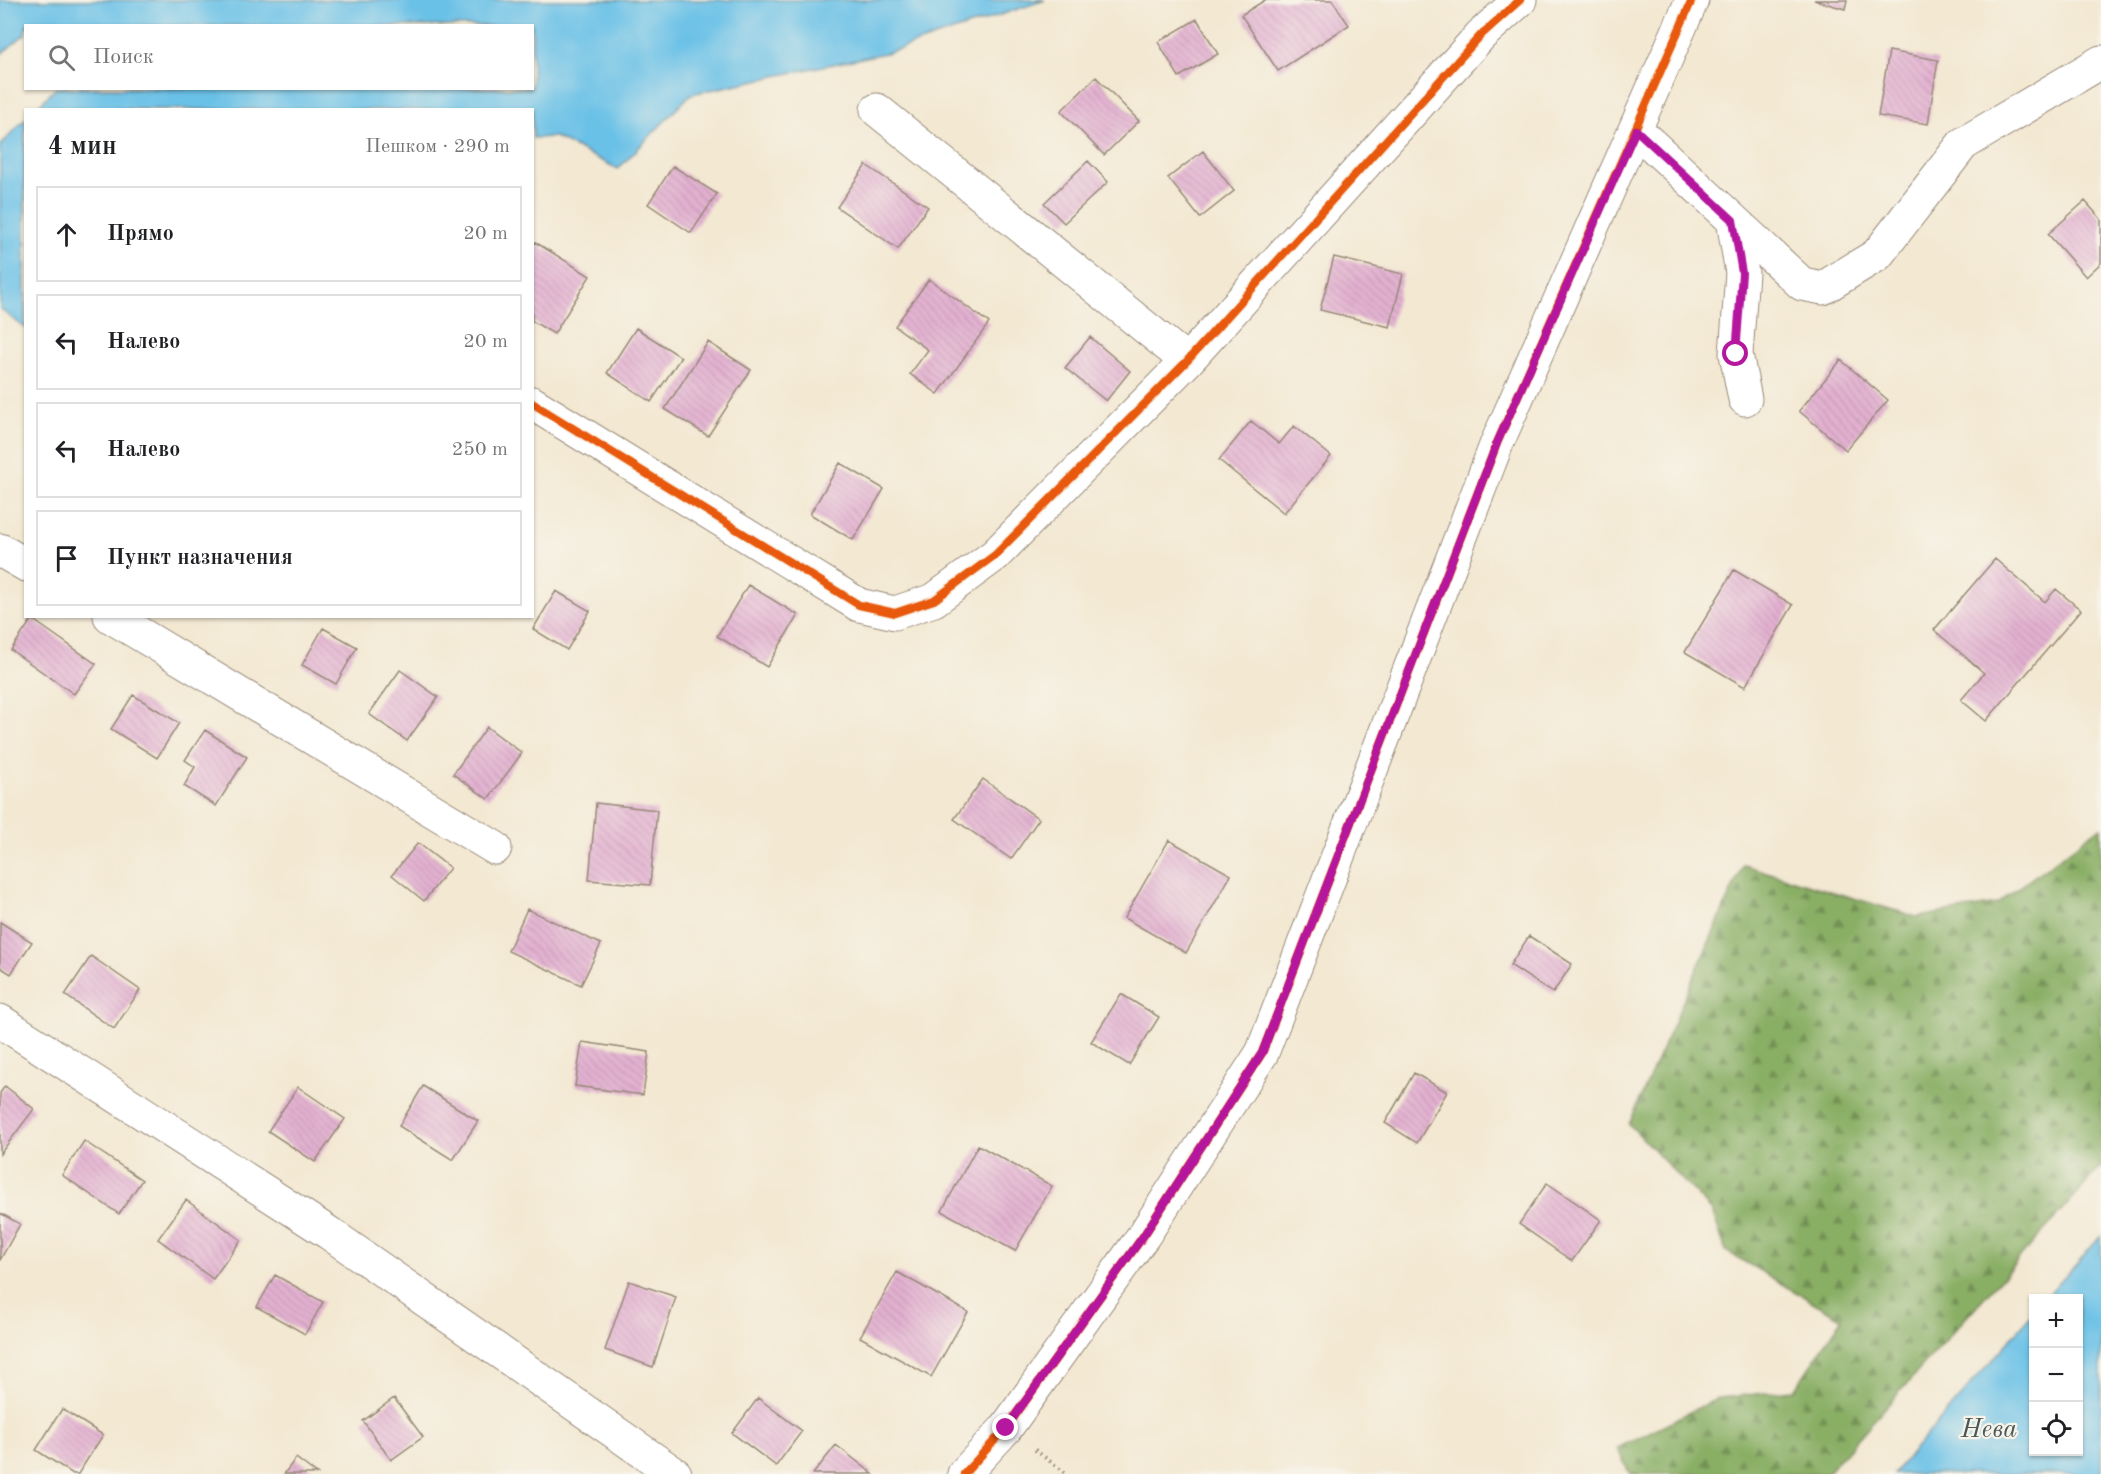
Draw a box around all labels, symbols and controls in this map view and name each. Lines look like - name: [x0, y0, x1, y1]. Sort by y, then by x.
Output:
- search box: [24, 24, 534, 90]
- icon: search: [45, 41, 78, 74]
- text: Поиск: [93, 46, 154, 68]
- text: 4 мин: [48, 134, 117, 160]
- text: Пешком · 290 m: [365, 137, 510, 157]
- icon: ahead: [50, 218, 83, 251]
- text: Прямо: [107, 223, 174, 245]
- text: 20 m: [463, 224, 508, 244]
- icon: left: [50, 326, 83, 359]
- text: Налево: [107, 331, 180, 353]
- text: 20 m: [463, 332, 508, 352]
- route start: [1722, 340, 1748, 366]
- icon: left: [50, 434, 83, 467]
- text: Налево: [107, 439, 180, 461]
- text: 250 m: [452, 440, 508, 460]
- icon: arrive: [50, 542, 83, 575]
- text: Пункт назначения: [107, 547, 293, 569]
- map controls: [2029, 1294, 2083, 1456]
- button: +: [2029, 1294, 2083, 1348]
- button: −: [2029, 1348, 2083, 1402]
- button: locate: [2029, 1402, 2083, 1456]
- route end: [992, 1414, 1018, 1440]
- water label: Нева: [1960, 1417, 2017, 1443]

